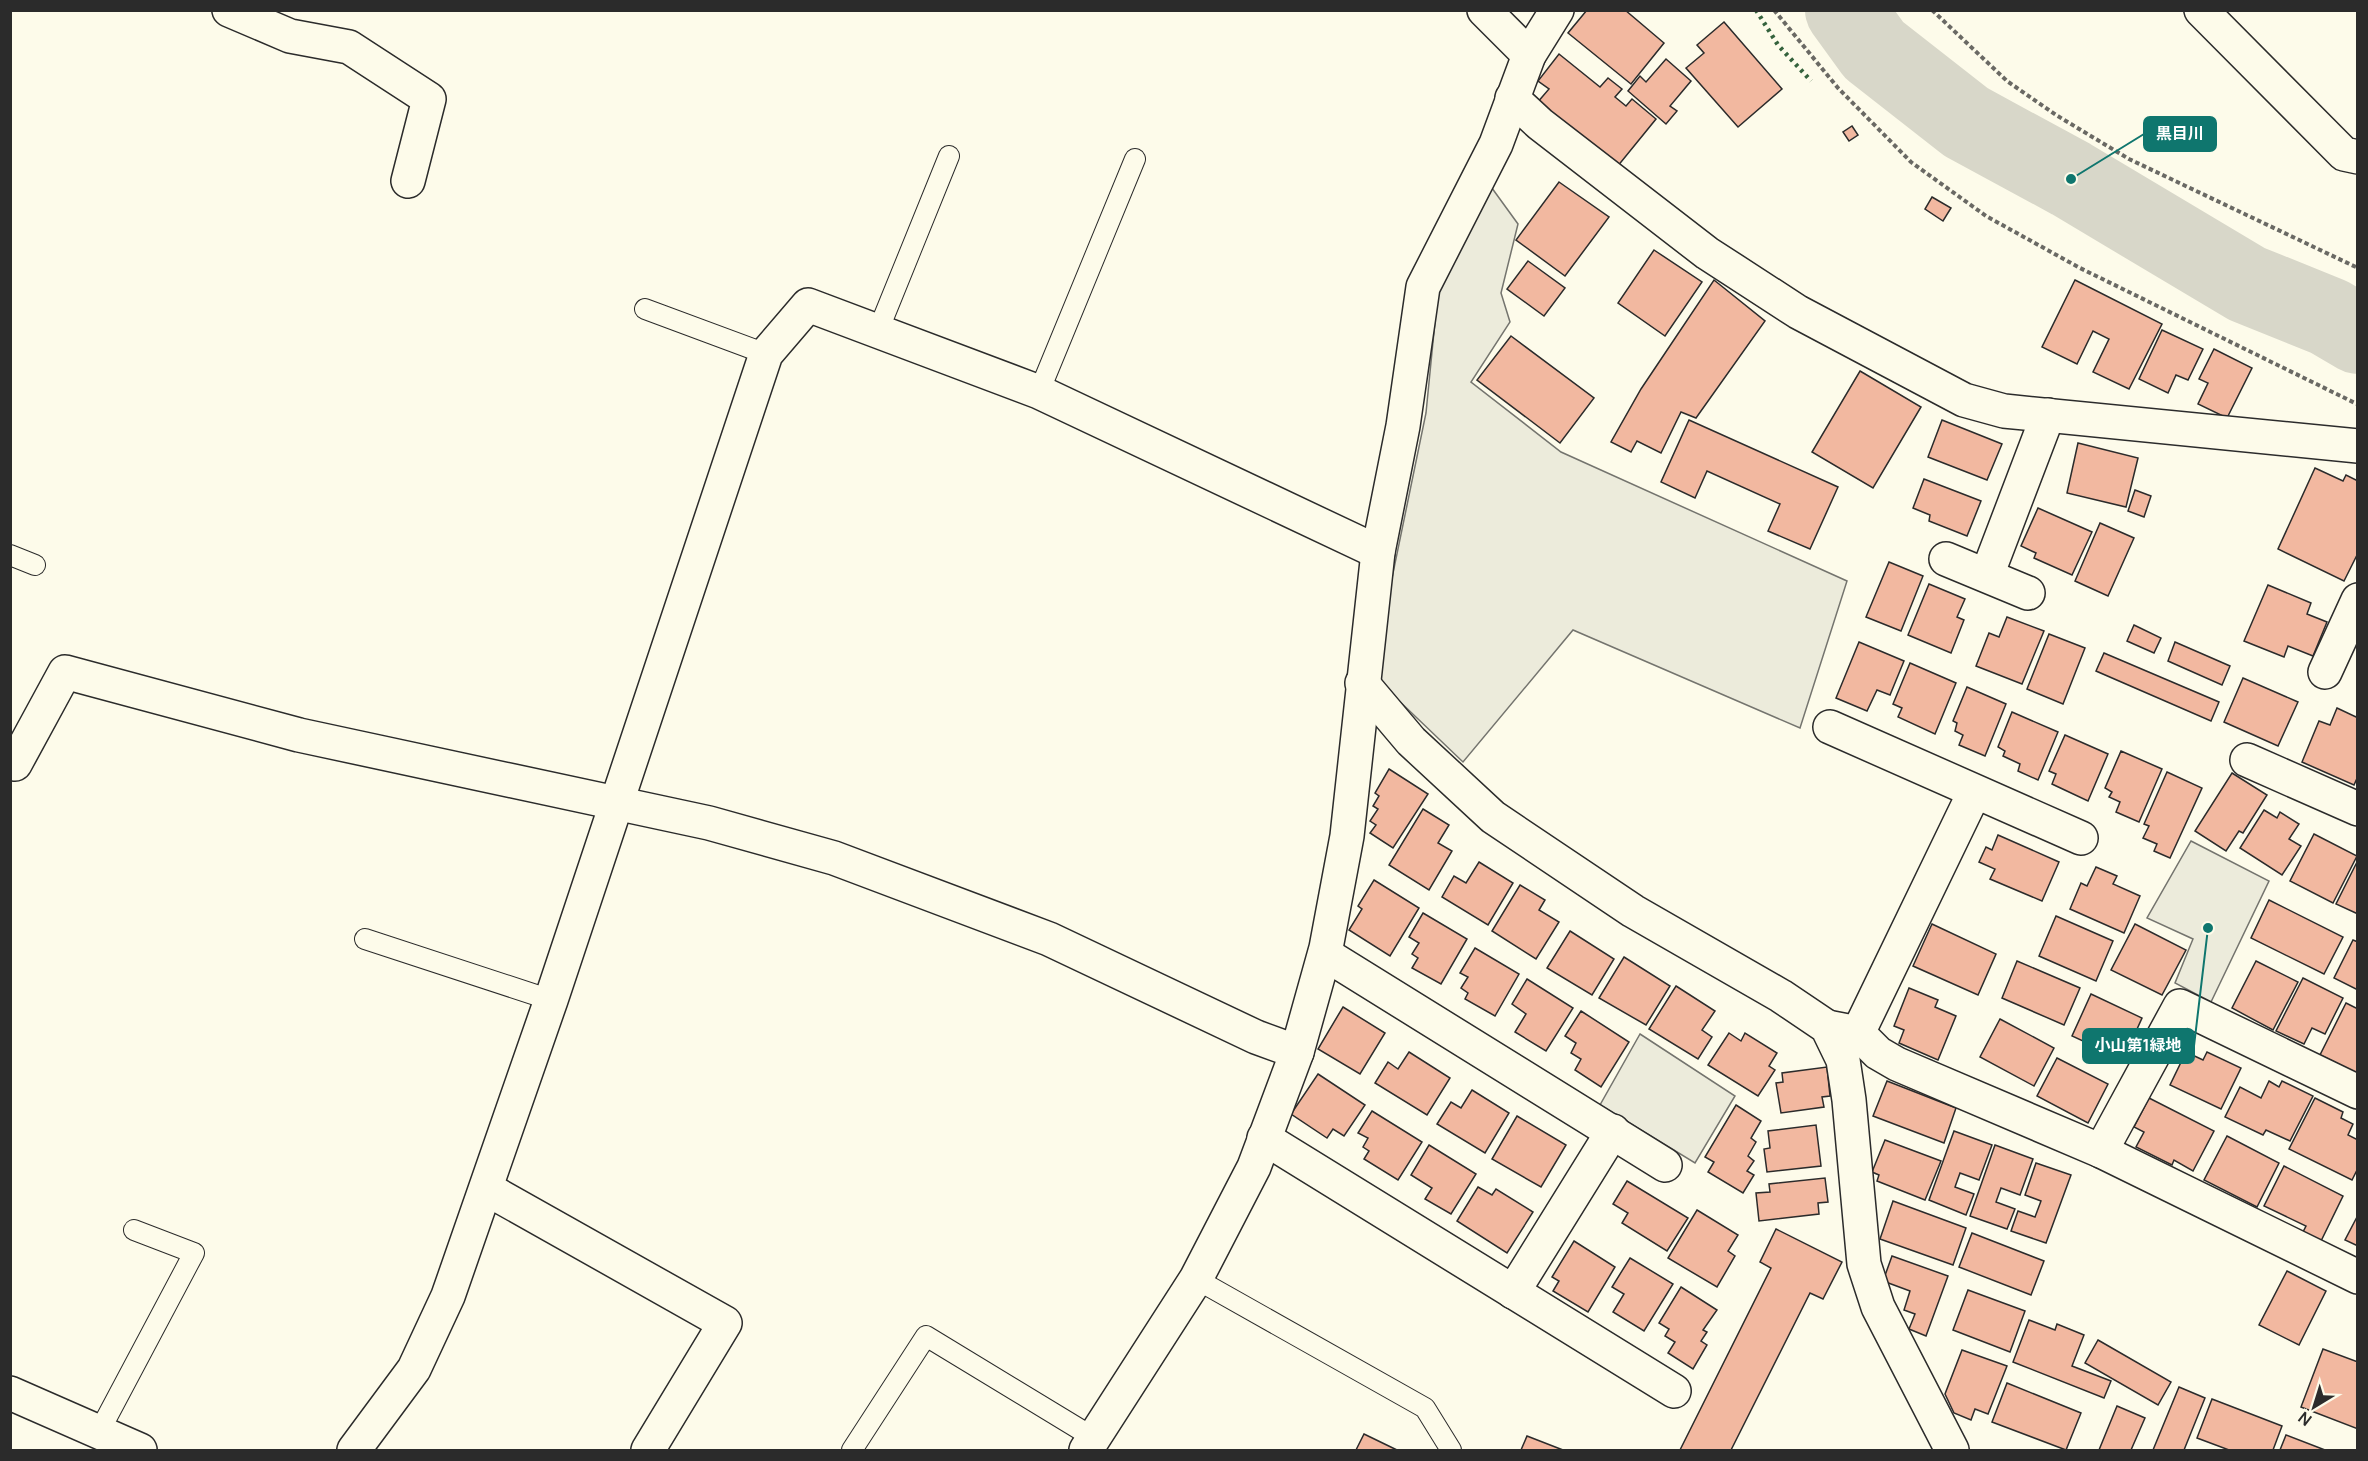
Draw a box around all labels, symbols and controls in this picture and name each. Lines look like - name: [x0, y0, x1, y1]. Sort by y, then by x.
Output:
- callout: 黒目川: [2144, 117, 2216, 151]
- text: 黒目川: [2156, 122, 2204, 144]
- callout: 小山第1緑地: [2083, 1029, 2194, 1063]
- text: 小山第1緑地: [2094, 1034, 2182, 1056]
- north arrow: [2284, 1377, 2344, 1437]
- text: N: [2293, 1407, 2316, 1431]

